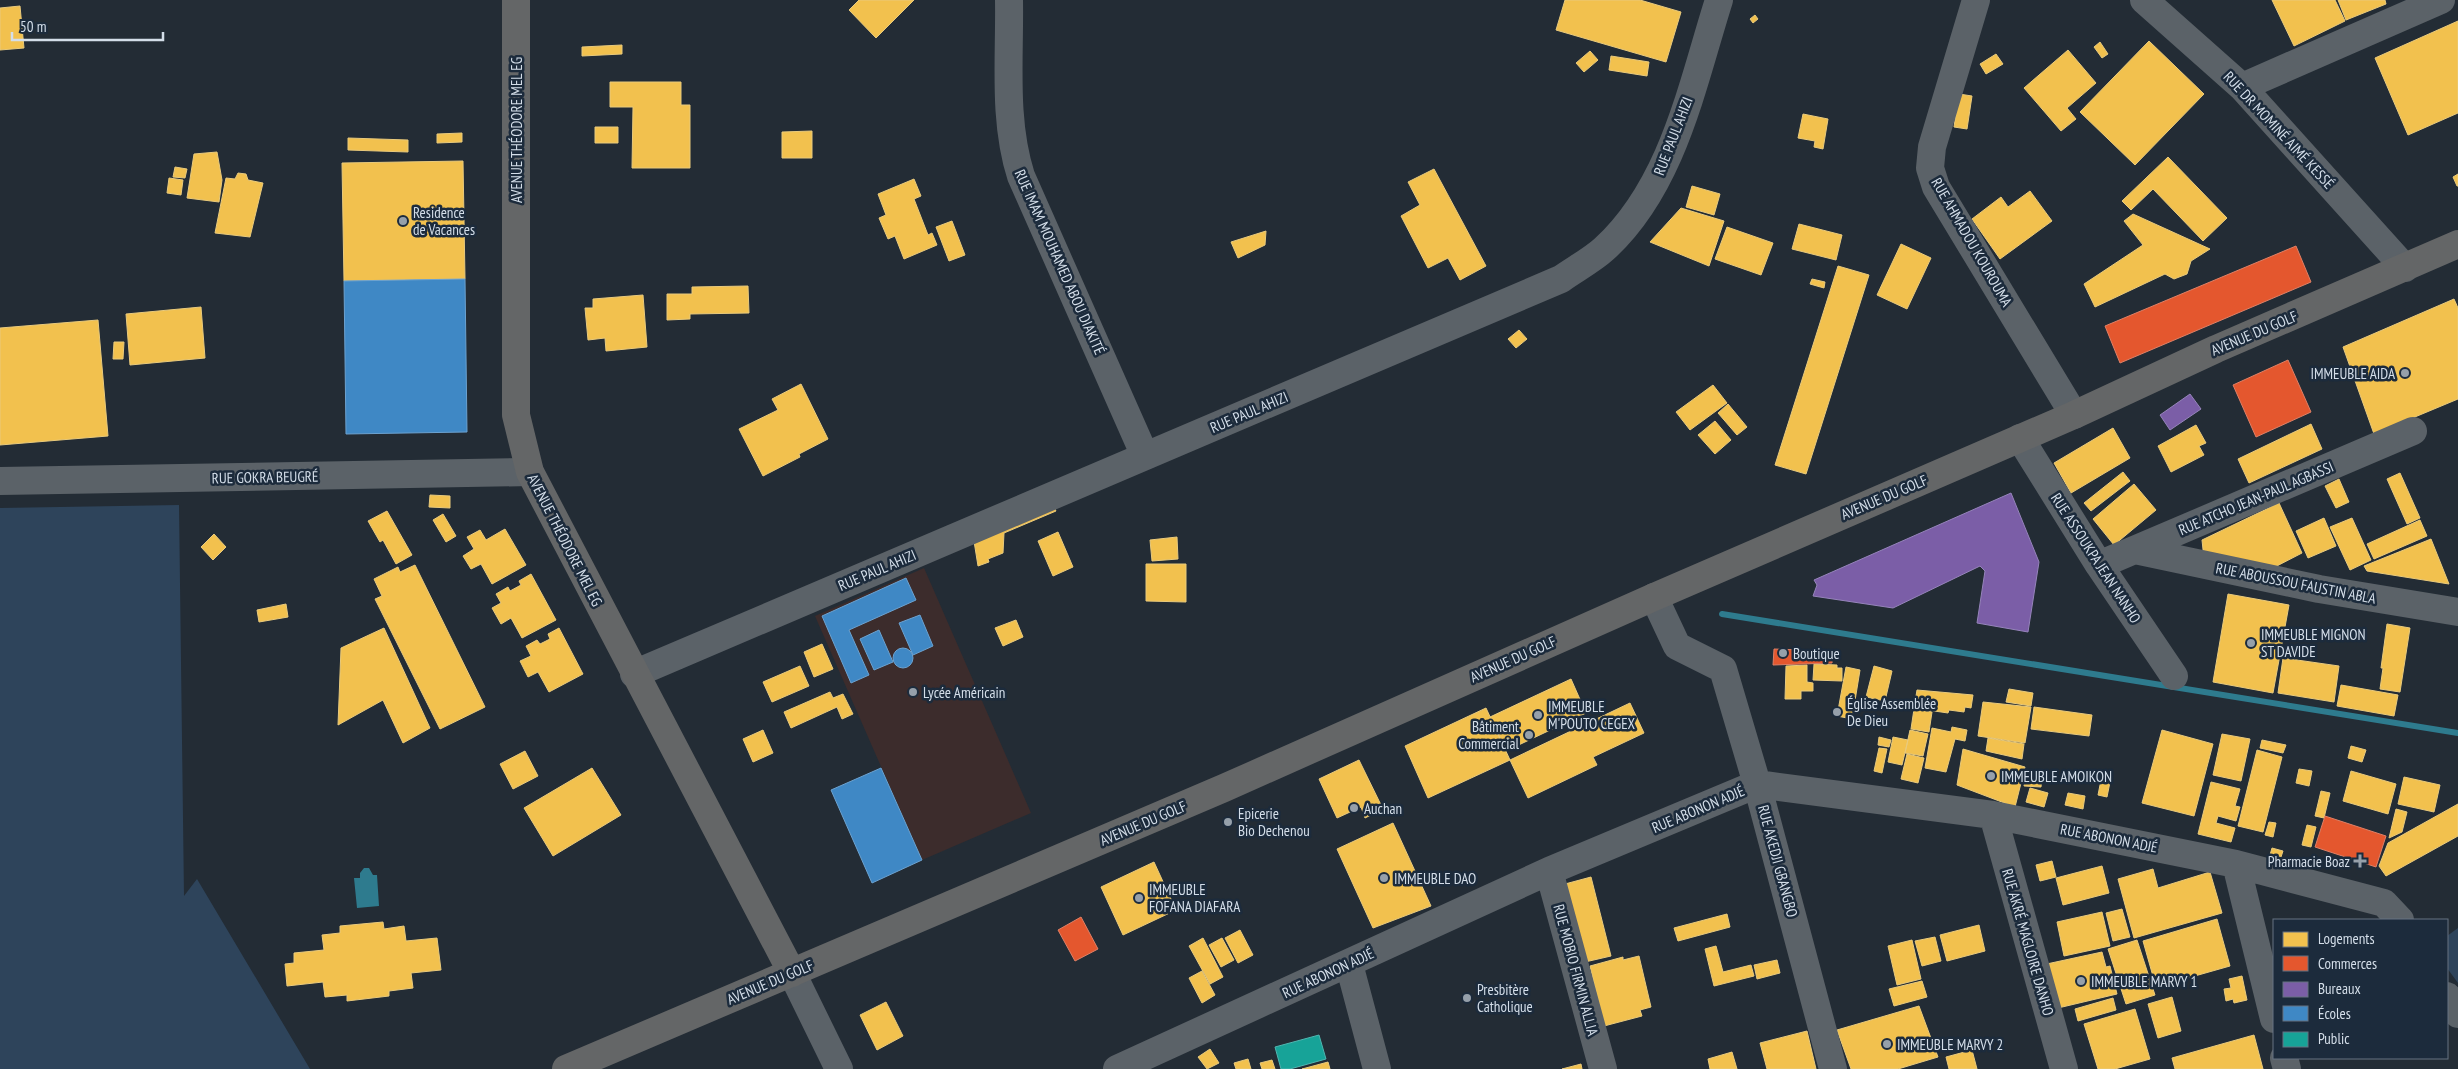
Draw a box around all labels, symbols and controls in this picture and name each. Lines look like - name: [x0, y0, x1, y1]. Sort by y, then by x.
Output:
- scale bar: [12, 10, 164, 42]
- text: 50 m: [20, 17, 46, 36]
- street label: AVENUE THÉODORE MEL EG: [507, 57, 526, 203]
- street label: RUE DR MOMINÉ AIMÉ KESSÉ: [2220, 67, 2338, 193]
- street label: RUE PAUL AHIZI: [1649, 94, 1697, 178]
- street label: RUE IMAM MOUHAMED ABOU DIAKITÉ: [1010, 166, 1110, 358]
- street label: RUE AHMADOU KOUROUMA: [1927, 174, 2017, 311]
- place label: Residence de Vacances: [413, 203, 475, 239]
- marker: Residence de Vacances: [397, 215, 409, 227]
- street label: AVENUE DU GOLF: [2208, 306, 2300, 360]
- place label: IMMEUBLE AIDA: [2310, 364, 2396, 383]
- marker: IMMEUBLE AIDA: [2399, 367, 2411, 379]
- street label: RUE PAUL AHIZI: [1207, 387, 1291, 437]
- street label: RUE ATCHO JEAN-PAUL AGBASSI: [2176, 457, 2336, 539]
- street label: RUE GOKRA BEUGRÉ: [212, 467, 318, 487]
- street label: AVENUE DU GOLF: [1838, 470, 1930, 524]
- street label: AVENUE THÉODORE MEL EG: [523, 471, 607, 609]
- street label: RUE ASSOUKPA JEAN NANHO: [2047, 489, 2145, 627]
- street label: RUE PAUL AHIZI: [835, 545, 919, 595]
- street label: RUE ABOUSSOU FAUSTIN ABLA: [2214, 558, 2379, 608]
- place label: IMMEUBLE MIGNON ST DAVIDE: [2261, 625, 2366, 661]
- street label: AVENUE DU GOLF: [1467, 632, 1559, 686]
- marker: IMMEUBLE MIGNON ST DAVIDE: [2245, 637, 2257, 649]
- place label: Boutique: [1793, 644, 1840, 663]
- marker: Boutique: [1777, 647, 1789, 659]
- place label: Lycée Américain: [923, 683, 1005, 702]
- marker: Lycée Américain: [907, 686, 919, 698]
- place label: Église Assemblée De Dieu: [1847, 694, 1936, 730]
- place label: IMMEUBLE M'POUTO CEGEX: [1548, 697, 1636, 733]
- marker: Église Assemblée De Dieu: [1831, 706, 1843, 718]
- marker: IMMEUBLE M'POUTO CEGEX: [1532, 709, 1544, 721]
- place label: Bâtiment Commercial: [1458, 717, 1520, 753]
- marker: Bâtiment Commercial: [1523, 729, 1535, 741]
- place label: IMMEUBLE AMOIKON: [2001, 767, 2112, 786]
- marker: IMMEUBLE AMOIKON: [1985, 770, 1997, 782]
- street label: RUE ABONON ADJÉ: [1649, 781, 1747, 837]
- street label: AVENUE DU GOLF: [1097, 796, 1189, 850]
- place label: Auchan: [1364, 799, 1402, 818]
- marker: Auchan: [1348, 802, 1360, 814]
- street label: RUE AKEDJI GBANGBO: [1754, 803, 1802, 919]
- place label: Epicerie Bio Dechenou: [1238, 804, 1310, 840]
- marker: Epicerie Bio Dechenou: [1222, 816, 1234, 828]
- street label: RUE ABONON ADJÉ: [2059, 819, 2159, 857]
- place label: Pharmacie Boaz: [2268, 852, 2350, 871]
- marker: Pharmacie Boaz: [2354, 855, 2366, 867]
- street label: RUE AKRÉ MAGLOIRE DANHO: [1998, 866, 2058, 1018]
- place label: IMMEUBLE DAO: [1394, 869, 1476, 888]
- marker: IMMEUBLE DAO: [1378, 872, 1390, 884]
- place label: IMMEUBLE FOFANA DIAFARA: [1149, 880, 1241, 916]
- marker: IMMEUBLE FOFANA DIAFARA: [1133, 892, 1145, 904]
- street label: RUE MOBIO FIRMIN ALLIA: [1549, 902, 1603, 1039]
- legend: [2273, 919, 2448, 1059]
- text: Logements: [2318, 929, 2374, 948]
- street label: RUE ABONON ADJÉ: [1279, 944, 1377, 1002]
- text: Commerces: [2318, 954, 2377, 973]
- street label: AVENUE DU GOLF: [724, 955, 816, 1009]
- place label: IMMEUBLE MARVY 1: [2091, 972, 2197, 991]
- marker: IMMEUBLE MARVY 1: [2075, 975, 2087, 987]
- text: Bureaux: [2318, 979, 2361, 998]
- place label: Presbitère Catholique: [1477, 980, 1533, 1016]
- marker: Presbitère Catholique: [1461, 992, 1473, 1004]
- text: Écoles: [2318, 1004, 2351, 1023]
- text: Public: [2318, 1029, 2350, 1048]
- place label: IMMEUBLE MARVY 2: [1897, 1035, 2003, 1054]
- marker: IMMEUBLE MARVY 2: [1881, 1038, 1893, 1050]

